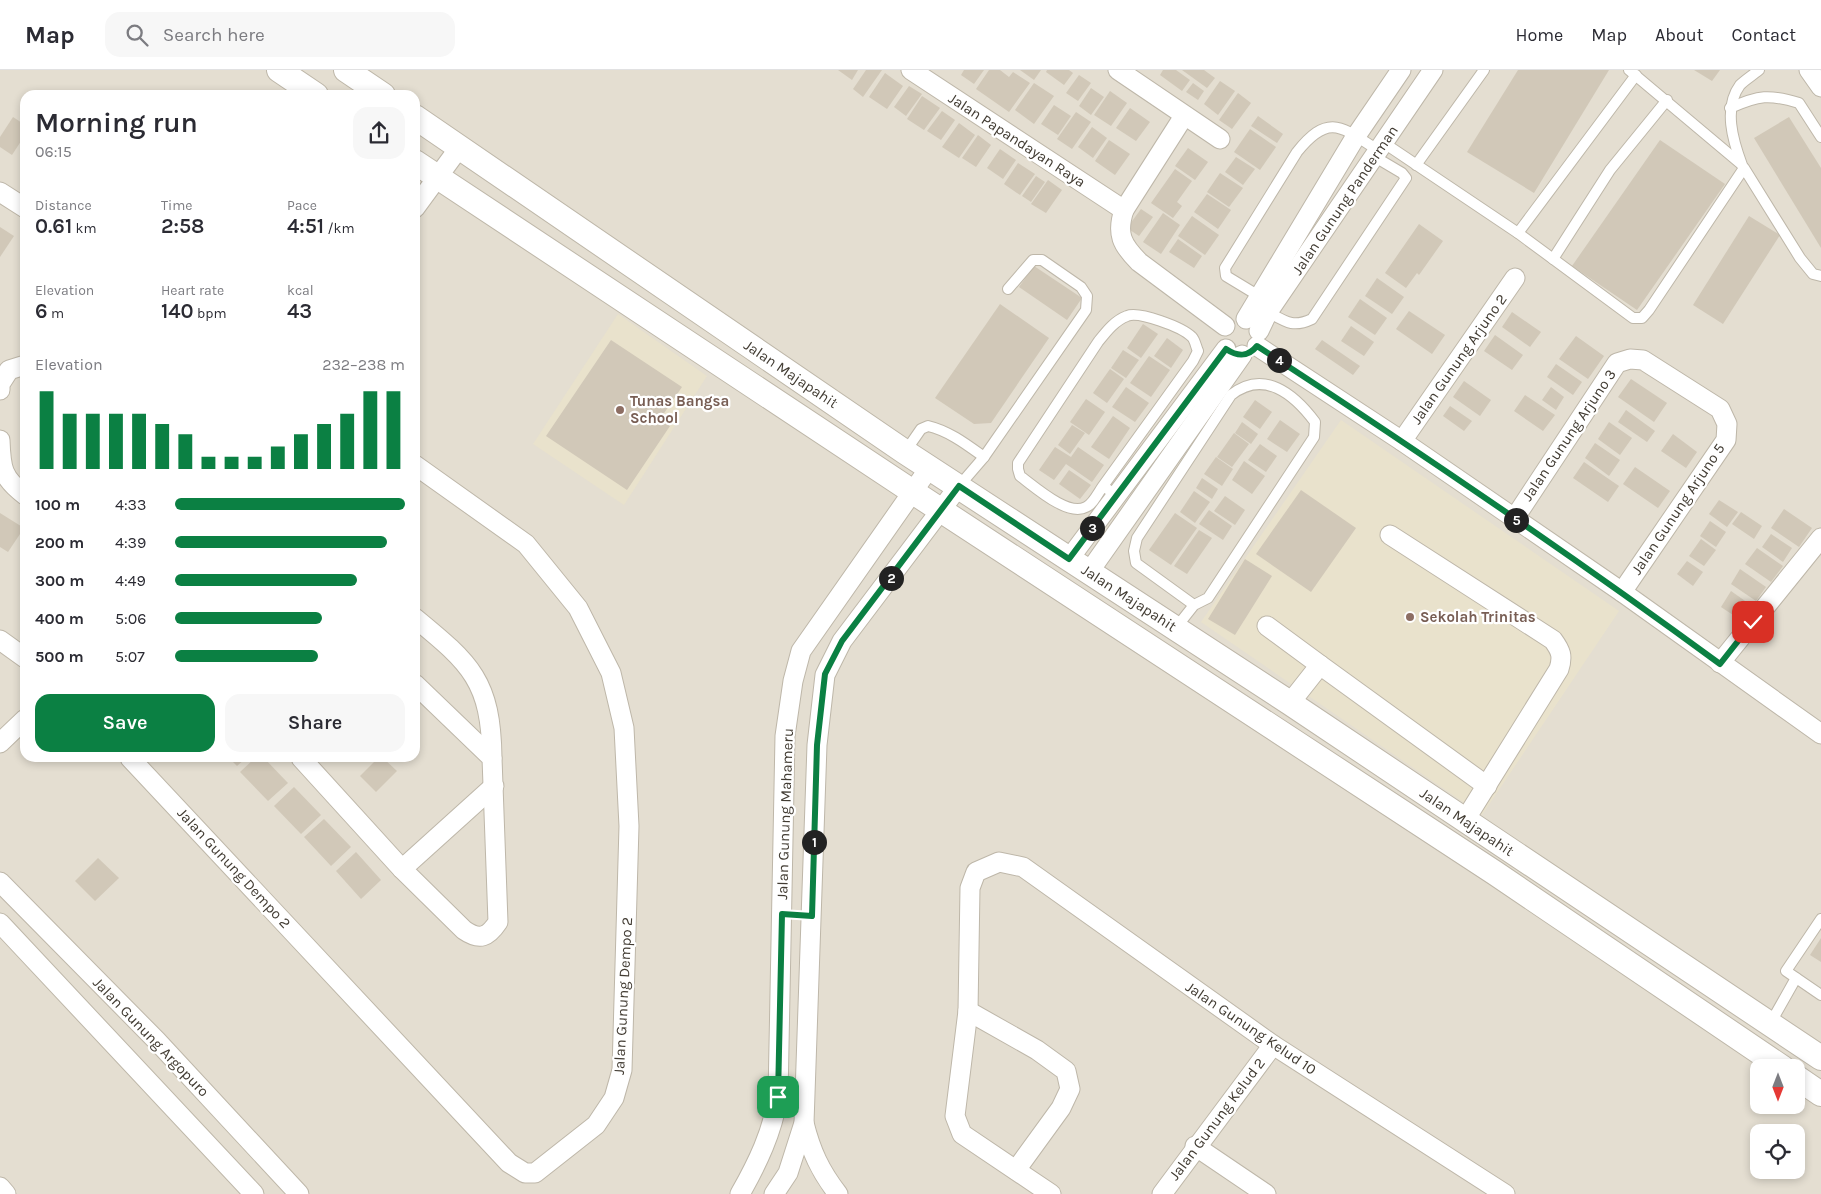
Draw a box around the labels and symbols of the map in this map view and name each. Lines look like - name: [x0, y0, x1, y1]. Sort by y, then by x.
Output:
- street label: Jalan Papandayan Raya: [945, 89, 1089, 191]
- street label: Jalan Gunung Panderman: [1288, 122, 1402, 278]
- street label: Jalan Gunung Arjuno 2: [1407, 290, 1511, 428]
- street label: Jalan Majapahit: [741, 336, 842, 412]
- pin: 4: [1266, 348, 1292, 372]
- street label: Jalan Gunung Arjuno 3: [1518, 366, 1620, 504]
- place label: Tunas Bangsa School: [630, 392, 729, 427]
- marker: Tunas Bangsa School: [614, 404, 626, 416]
- street label: Jalan Gunung Arjuno 5: [1627, 440, 1729, 578]
- pin: 5: [1504, 508, 1528, 532]
- pin: 3: [1080, 516, 1104, 540]
- street label: Jalan Majapahit: [1078, 561, 1180, 636]
- pin: 2: [878, 566, 904, 590]
- pin: [1732, 601, 1774, 643]
- place label: Sekolah Trinitas: [1420, 608, 1536, 626]
- marker: Sekolah Trinitas: [1404, 611, 1416, 623]
- street label: Jalan Gunung Mahameru: [773, 728, 797, 900]
- street label: Jalan Majapahit: [1417, 784, 1518, 860]
- street label: Jalan Gunung Dempo 2: [173, 804, 295, 932]
- pin: 1: [802, 830, 826, 854]
- street label: Jalan Gunung Dempo 2: [610, 917, 636, 1075]
- street label: Jalan Gunung Argopuro: [89, 973, 213, 1101]
- street label: Jalan Gunung Kelud 10: [1182, 978, 1320, 1079]
- street label: Jalan Gunung Kelud 2: [1165, 1054, 1269, 1184]
- north arrow: [1750, 1059, 1805, 1114]
- pin: [757, 1076, 799, 1118]

